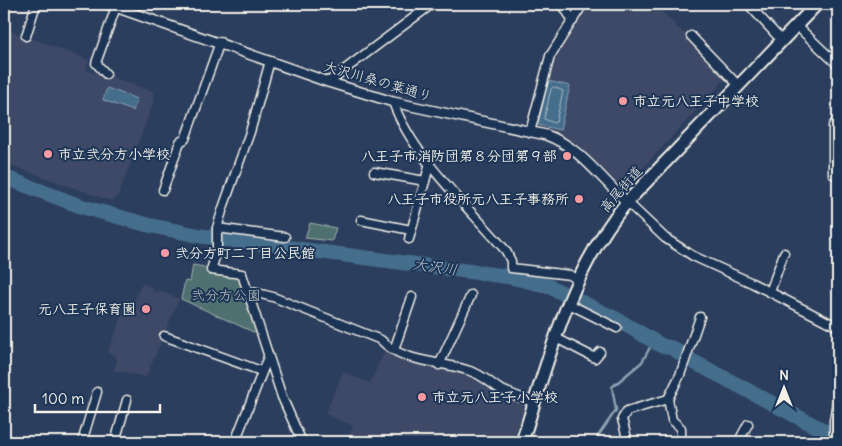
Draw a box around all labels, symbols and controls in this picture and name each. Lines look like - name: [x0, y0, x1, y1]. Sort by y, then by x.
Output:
- street label: 大沢川桑の葉通り: [322, 57, 434, 105]
- place label: 市立元八王子中学校: [633, 92, 759, 110]
- marker: 市立元八王子中学校: [617, 95, 629, 107]
- place label: 市立弐分方小学校: [58, 145, 170, 163]
- place label: 八王子市消防団第８分団第９部: [361, 147, 557, 165]
- marker: 市立弐分方小学校: [42, 148, 54, 160]
- marker: 八王子市消防団第８分団第９部: [561, 150, 573, 162]
- street label: 高尾街道: [596, 162, 646, 216]
- place label: 八王子市役所元八王子事務所: [387, 190, 569, 208]
- marker: 八王子市役所元八王子事務所: [573, 193, 585, 205]
- place label: 弐分方町二丁目公民館: [175, 244, 315, 262]
- marker: 弐分方町二丁目公民館: [159, 247, 171, 259]
- water label: 大沢川: [411, 254, 459, 279]
- park label: 弐分方公園: [191, 286, 261, 304]
- place label: 元八王子保育園: [38, 300, 136, 318]
- marker: 元八王子保育園: [140, 303, 152, 315]
- north arrow: [760, 364, 810, 414]
- text: N: [779, 366, 789, 384]
- scale bar: [35, 381, 160, 413]
- place label: 市立元八王子小学校: [432, 388, 558, 406]
- text: 100 m: [42, 389, 84, 408]
- marker: 市立元八王子小学校: [416, 391, 428, 403]

